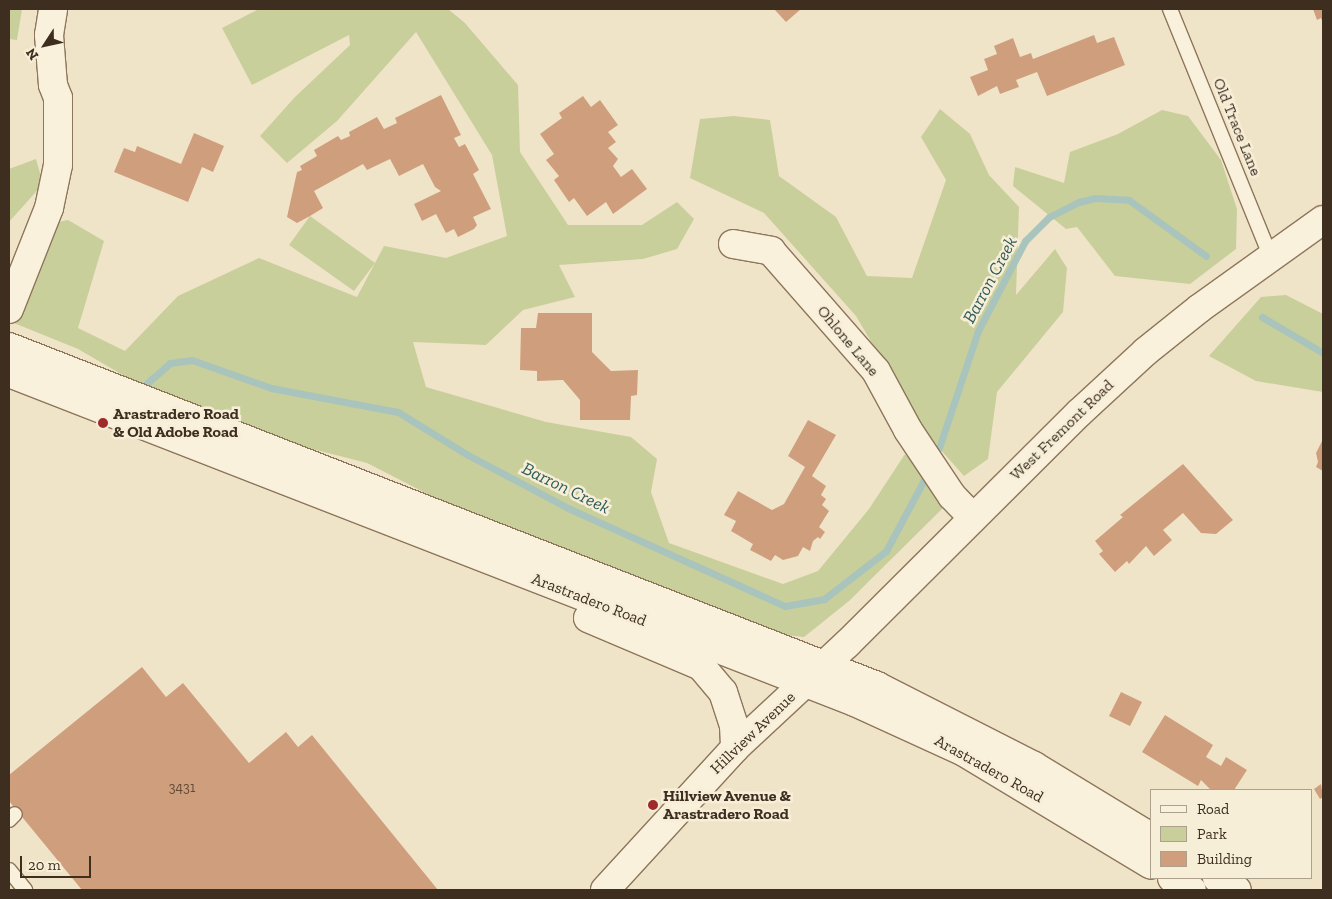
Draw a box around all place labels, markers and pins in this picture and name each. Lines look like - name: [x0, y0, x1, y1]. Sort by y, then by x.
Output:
- place label: Arastradero Road & Old Adobe Road: [113, 404, 239, 442]
- marker: Arastradero Road & Old Adobe Road: [97, 417, 109, 429]
- place label: Hillview Avenue & Arastradero Road: [663, 786, 792, 824]
- marker: Hillview Avenue & Arastradero Road: [647, 799, 659, 811]

